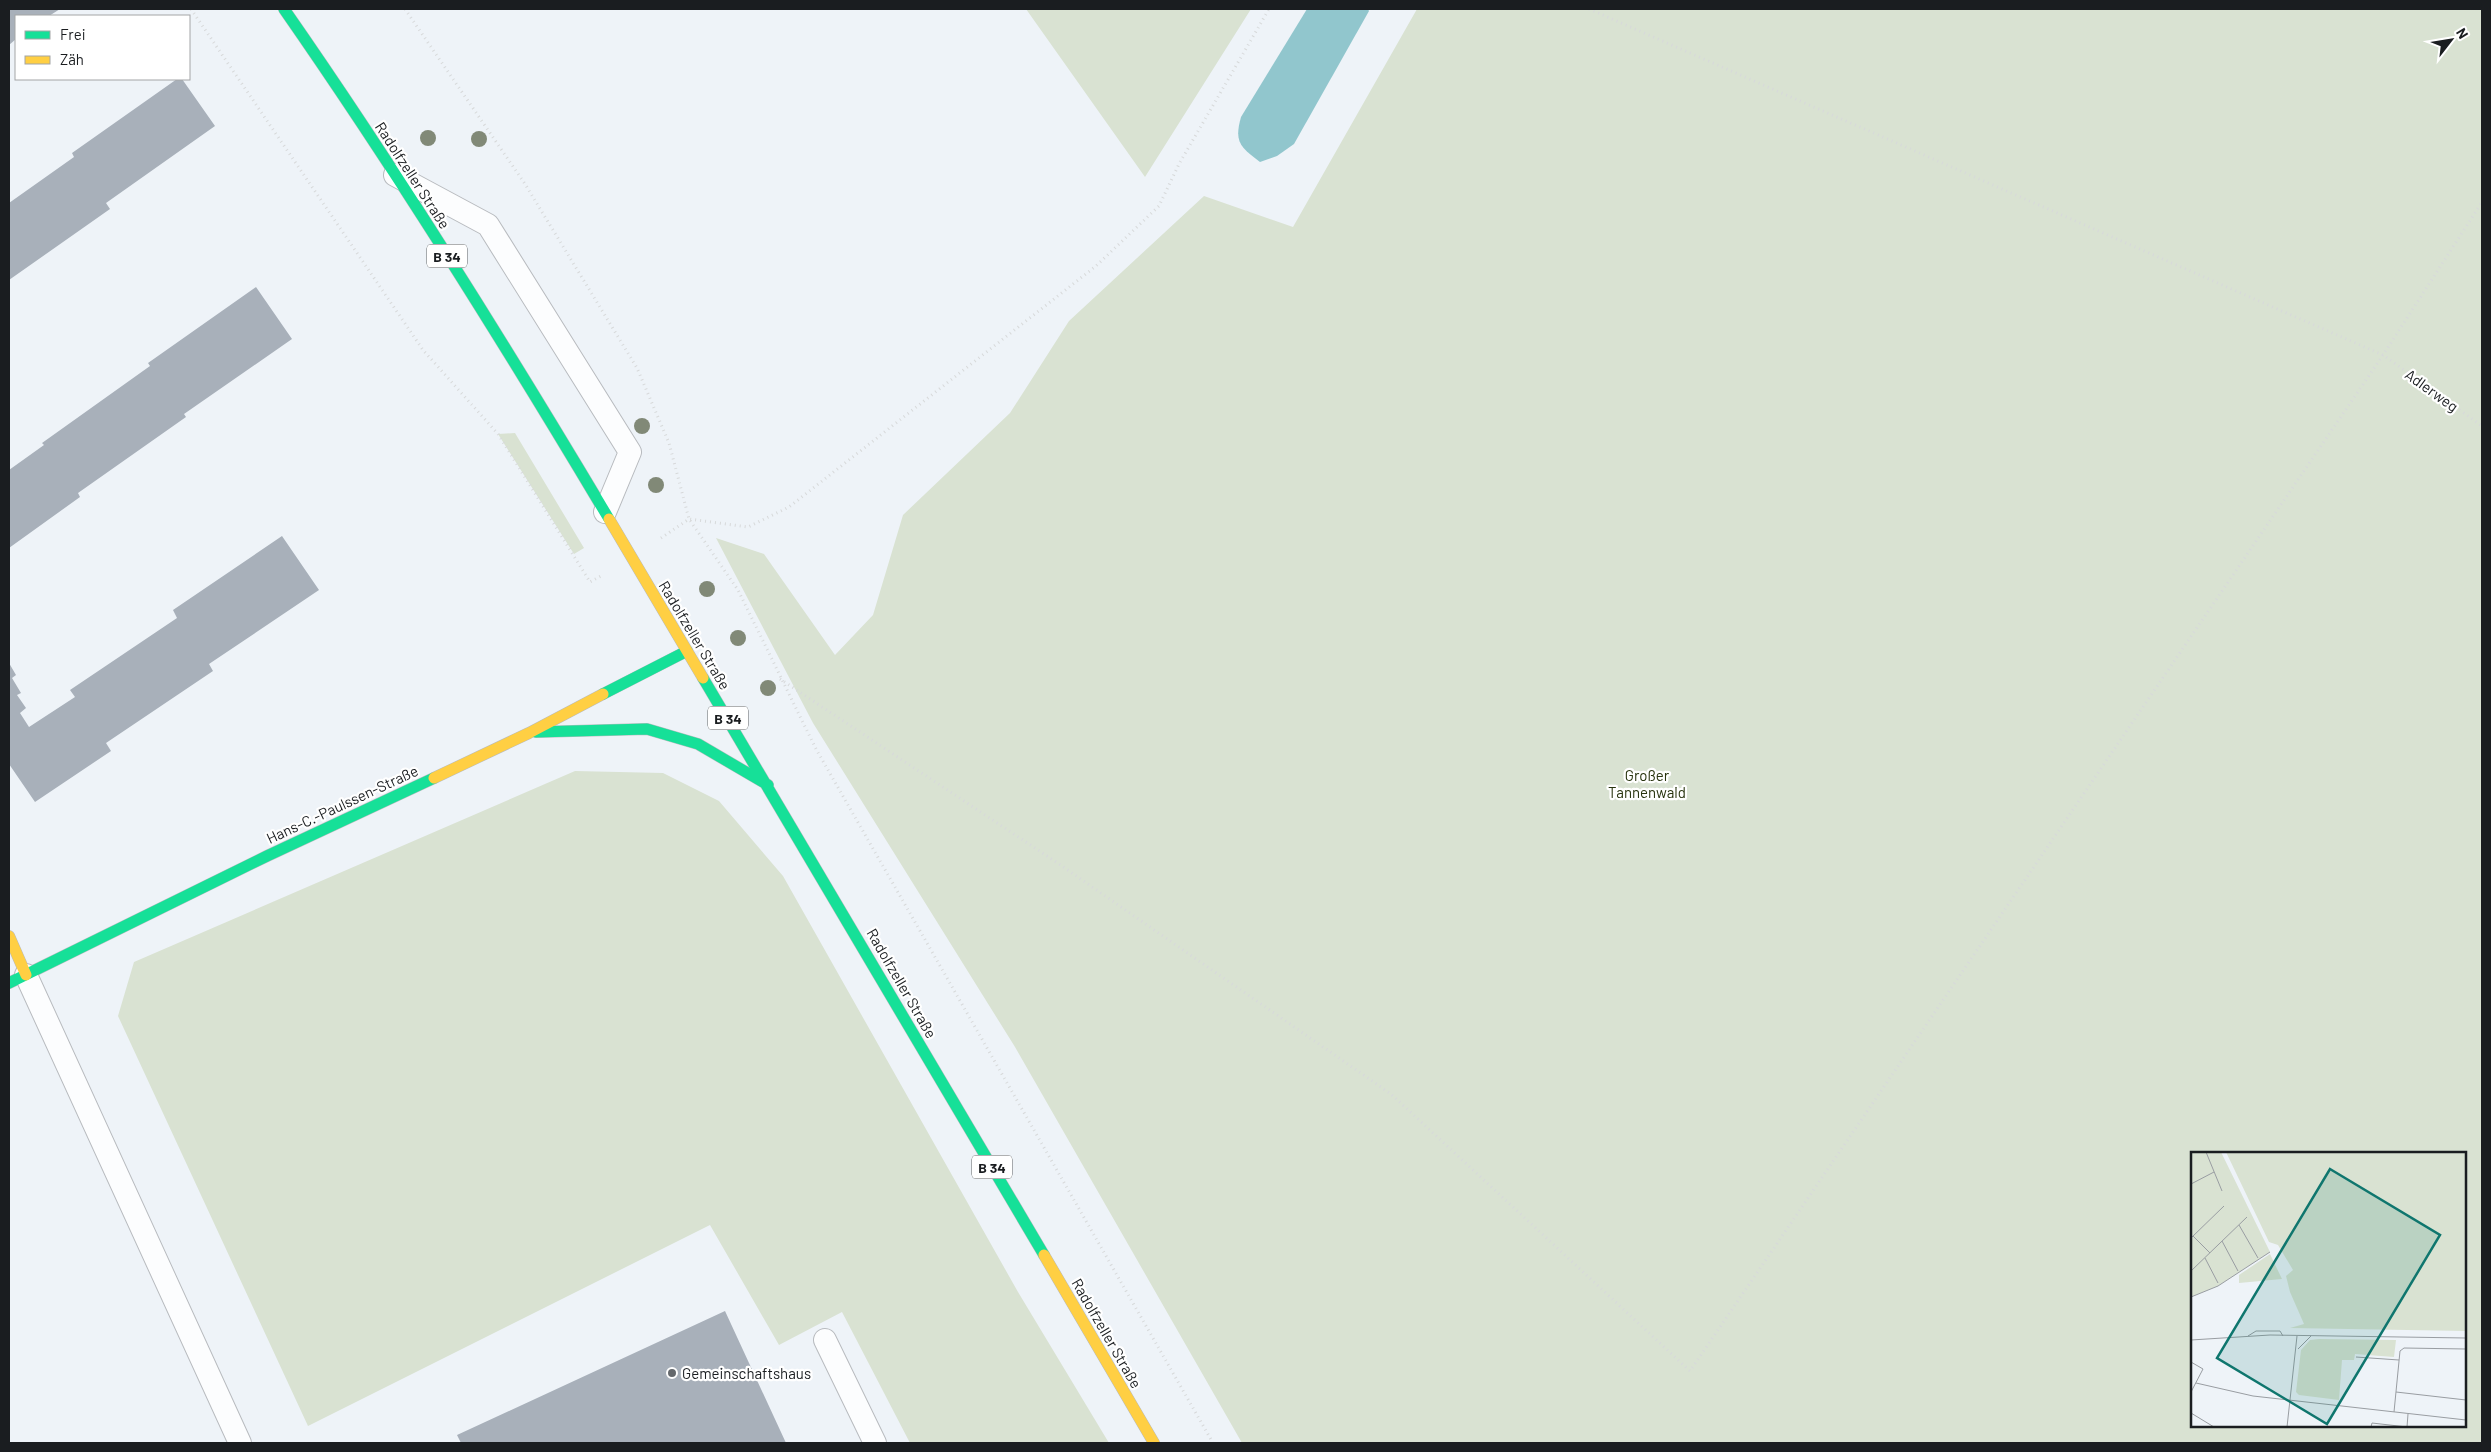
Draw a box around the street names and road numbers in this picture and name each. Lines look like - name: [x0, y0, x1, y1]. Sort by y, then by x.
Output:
- street label: Radolfzeller Straße: [372, 118, 454, 232]
- road number: B 34: [427, 245, 467, 268]
- street label: Adlerweg: [2402, 365, 2462, 415]
- street label: Radolfzeller Straße: [655, 577, 735, 693]
- road number: B 34: [708, 706, 748, 730]
- street label: Hans-C.-Paulssen-Straße: [263, 761, 421, 847]
- street label: Radolfzeller Straße: [863, 925, 941, 1041]
- road number: B 34: [972, 1156, 1012, 1178]
- street label: Radolfzeller Straße: [1068, 1275, 1146, 1391]

